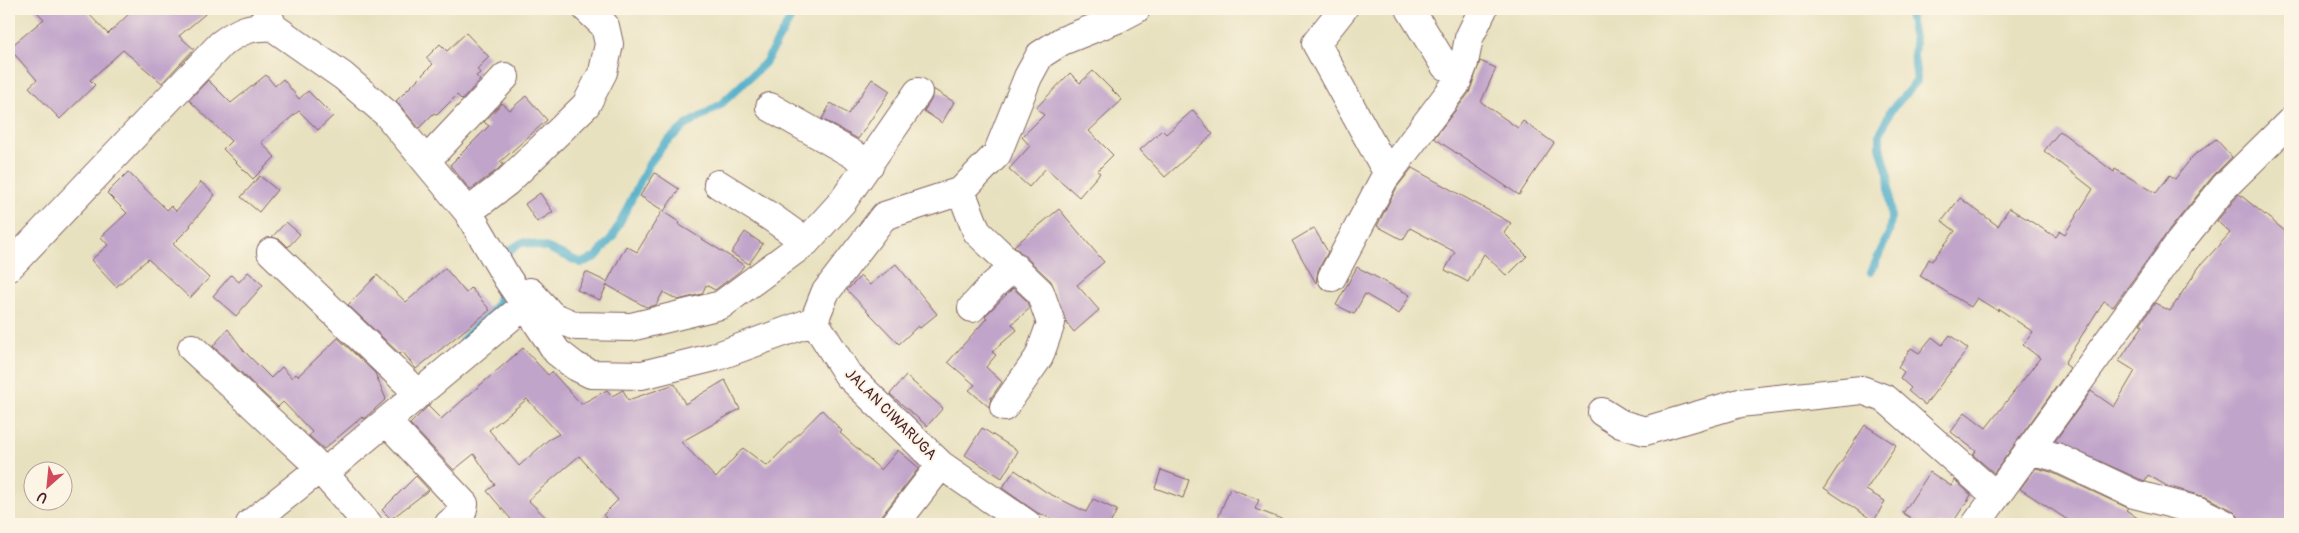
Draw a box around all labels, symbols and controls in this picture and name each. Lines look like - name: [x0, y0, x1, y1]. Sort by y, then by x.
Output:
- street label: JALAN CIWARUGA: [841, 365, 941, 464]
- north arrow: [22, 460, 72, 510]
- text: U: [34, 487, 50, 507]

